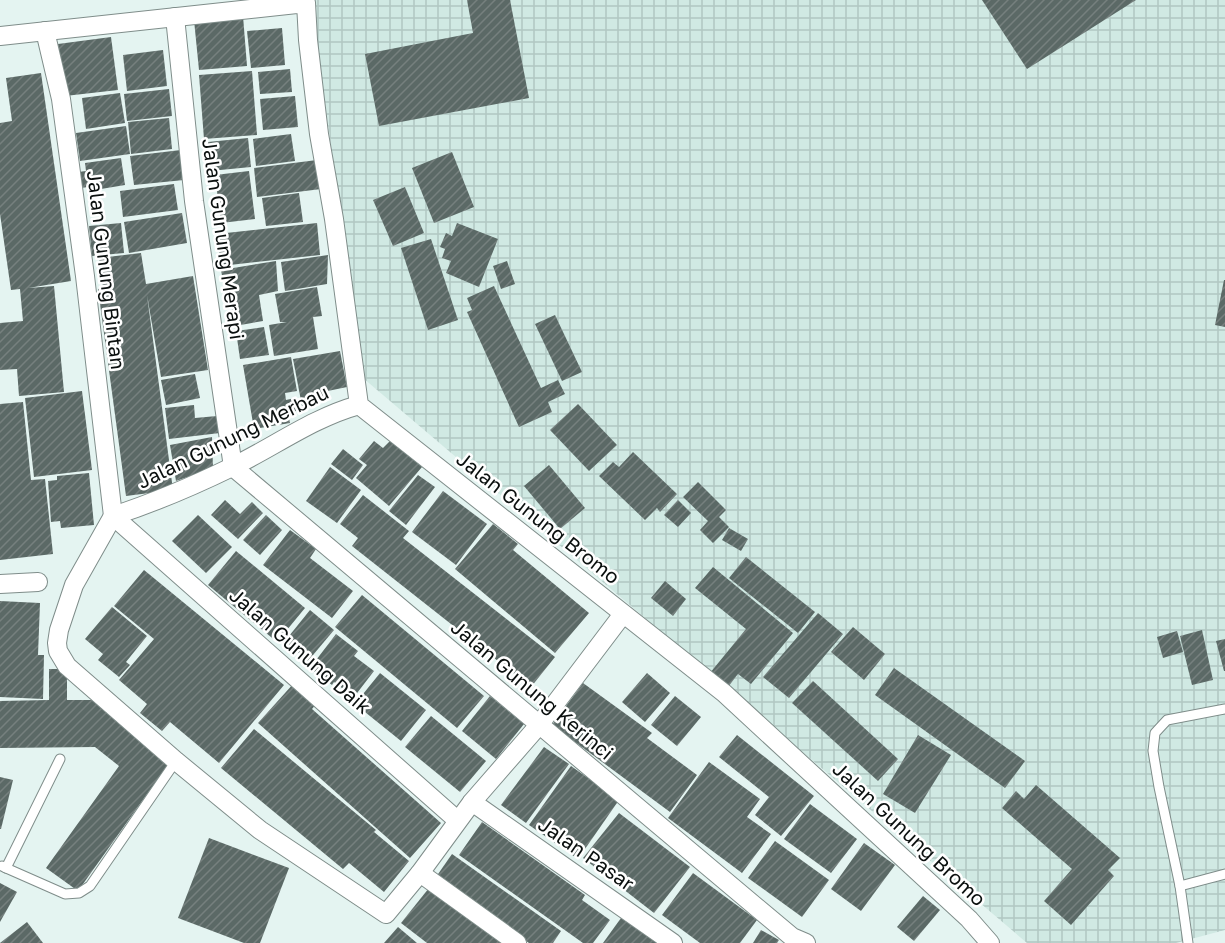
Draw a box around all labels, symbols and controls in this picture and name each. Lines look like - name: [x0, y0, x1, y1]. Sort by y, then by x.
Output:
- street label: Jalan Gunung Merapi: [198, 137, 250, 341]
- street label: Jalan Gunung Bintan: [83, 169, 131, 371]
- street label: Jalan Gunung Merbau: [133, 379, 332, 493]
- street label: Jalan Gunung Bromo: [452, 446, 625, 588]
- street label: Jalan Gunung Daik: [225, 582, 376, 718]
- street label: Jalan Gunung Kerinci: [447, 614, 619, 764]
- street label: Jalan Gunung Bromo: [828, 756, 991, 910]
- street label: Jalan Pasar: [534, 811, 639, 895]

